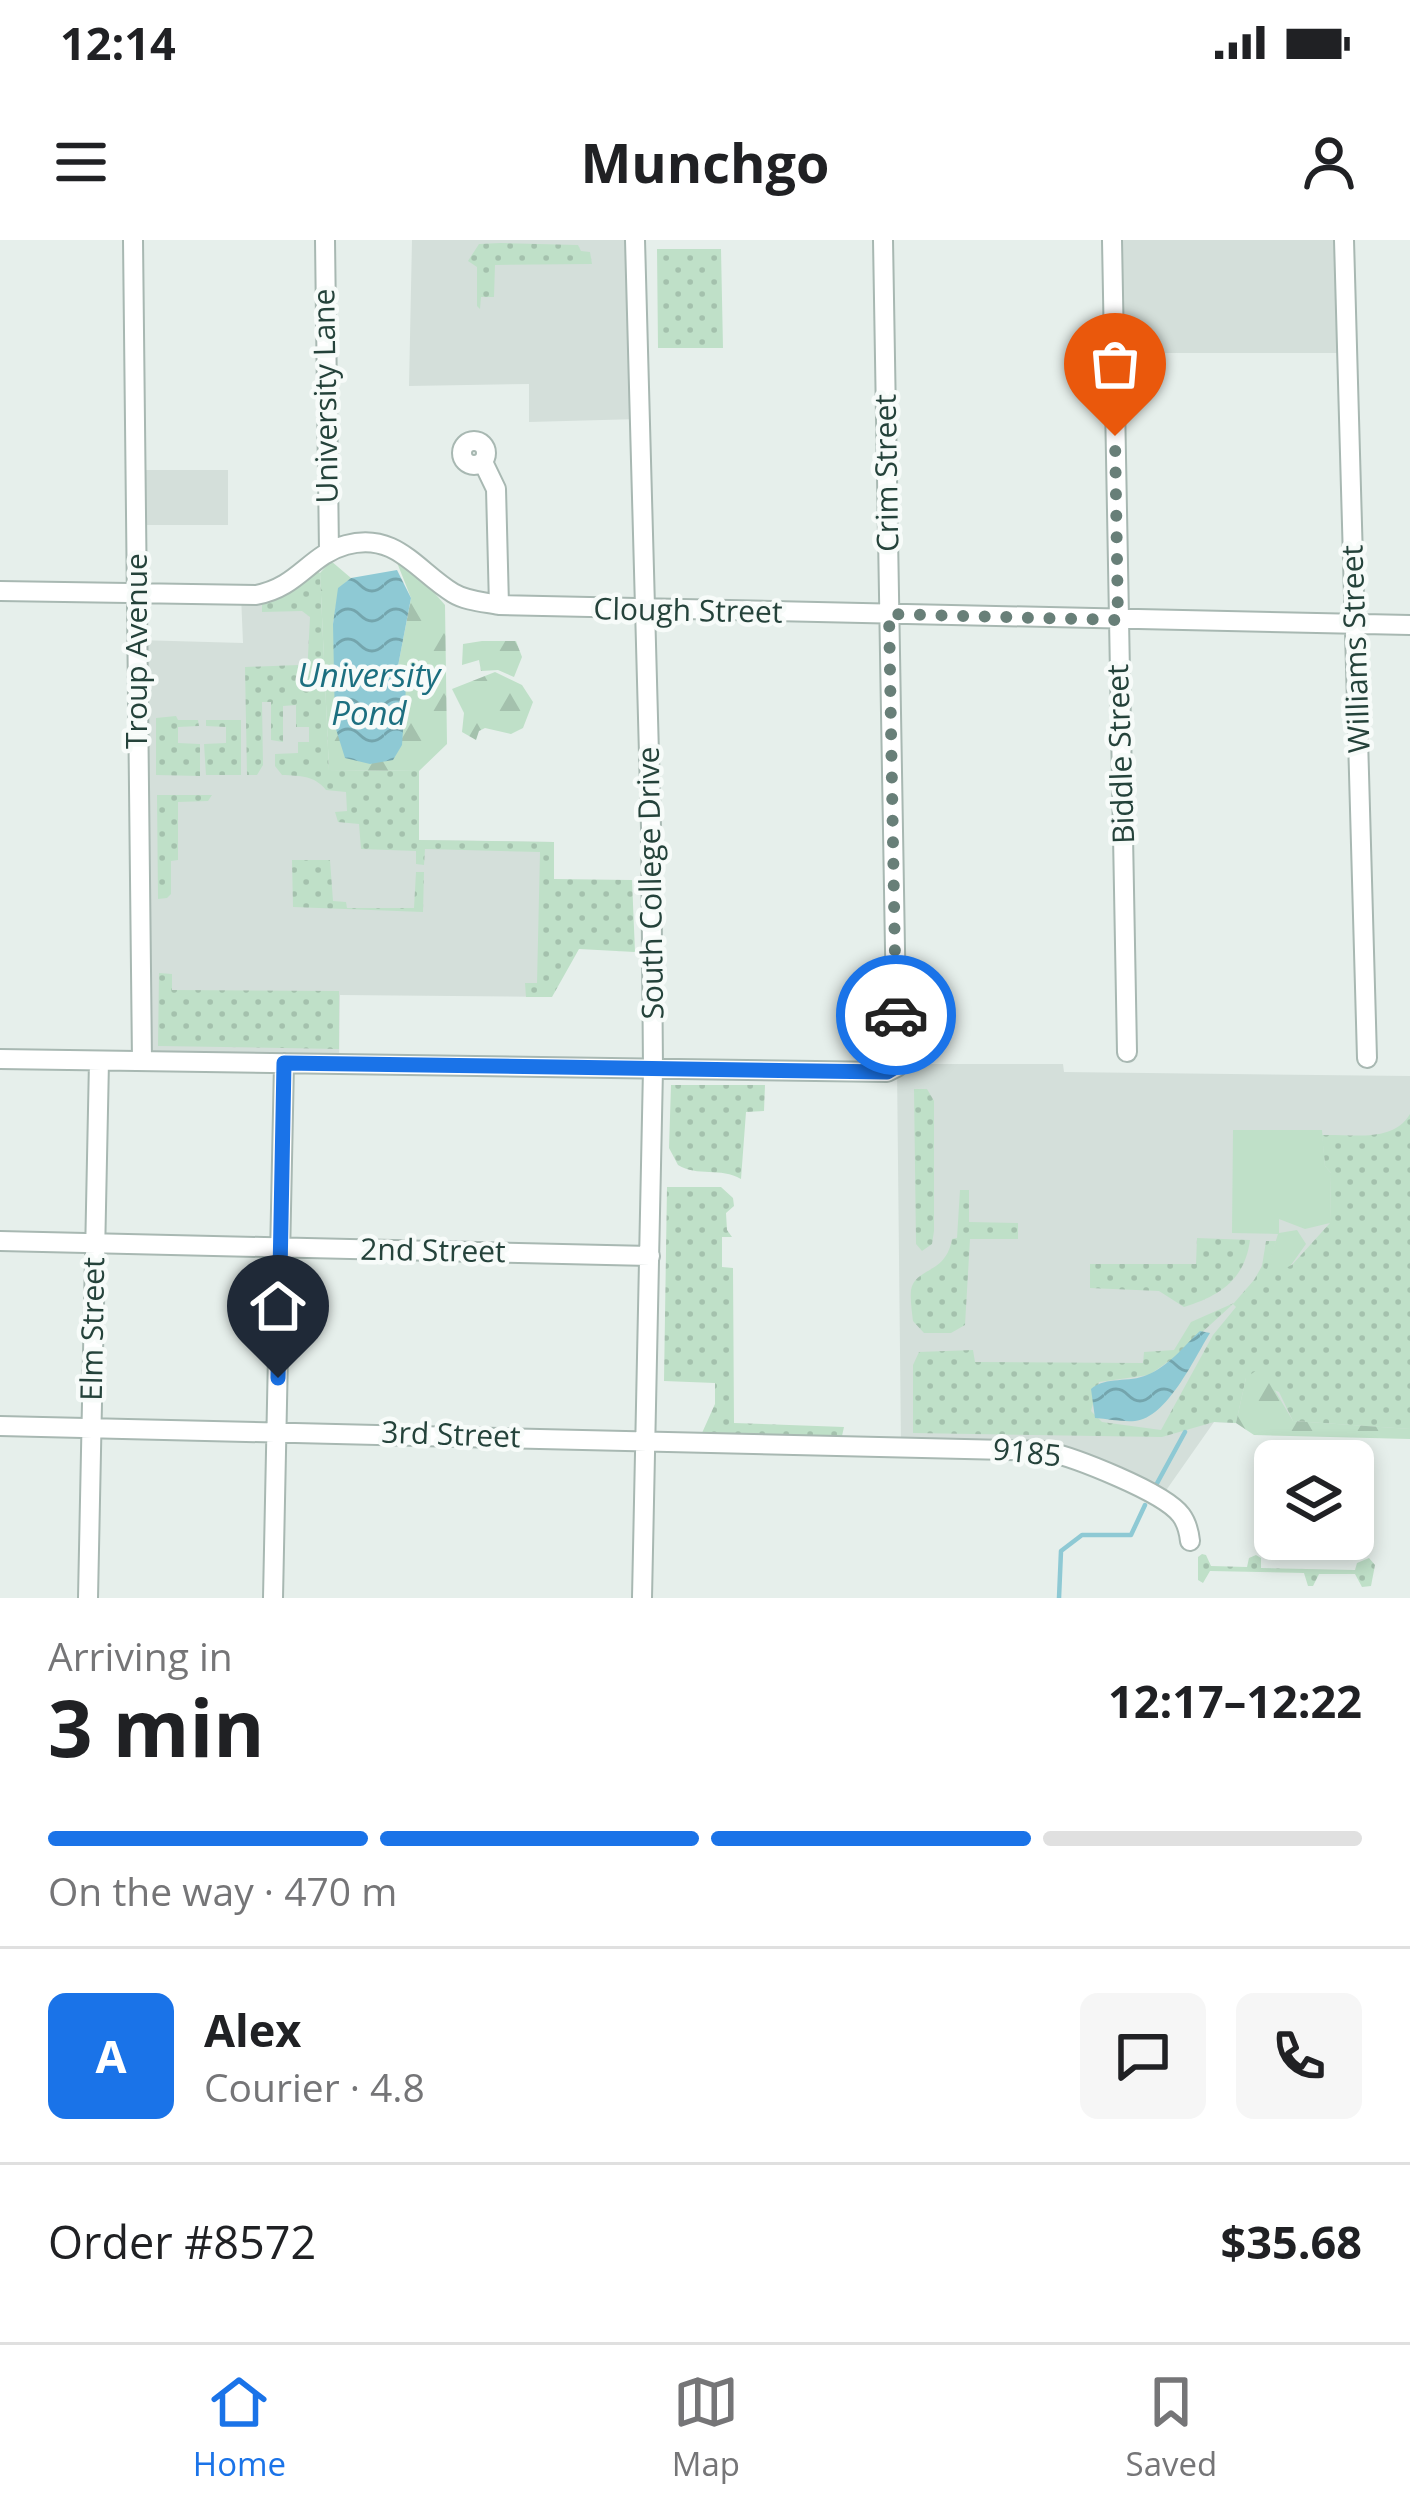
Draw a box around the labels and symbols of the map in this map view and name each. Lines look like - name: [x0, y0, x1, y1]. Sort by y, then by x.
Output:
- street label: University Lane: [302, 288, 347, 504]
- pin: [1064, 313, 1166, 436]
- street label: Crim Street: [864, 394, 907, 552]
- street label: Williams Street: [1330, 544, 1379, 754]
- street label: Troup Avenue: [115, 553, 156, 749]
- street label: Clough Street: [593, 587, 783, 632]
- water label: University Pond: [297, 652, 442, 735]
- street label: Biddle Street: [1096, 664, 1143, 845]
- street label: South College Drive: [627, 746, 672, 1020]
- courier: [836, 955, 956, 1075]
- street label: 2nd Street: [360, 1228, 506, 1271]
- pin: [227, 1255, 329, 1378]
- street label: Elm Street: [70, 1257, 113, 1401]
- street label: 3rd Street: [381, 1411, 521, 1456]
- street label: 9185: [991, 1428, 1063, 1475]

